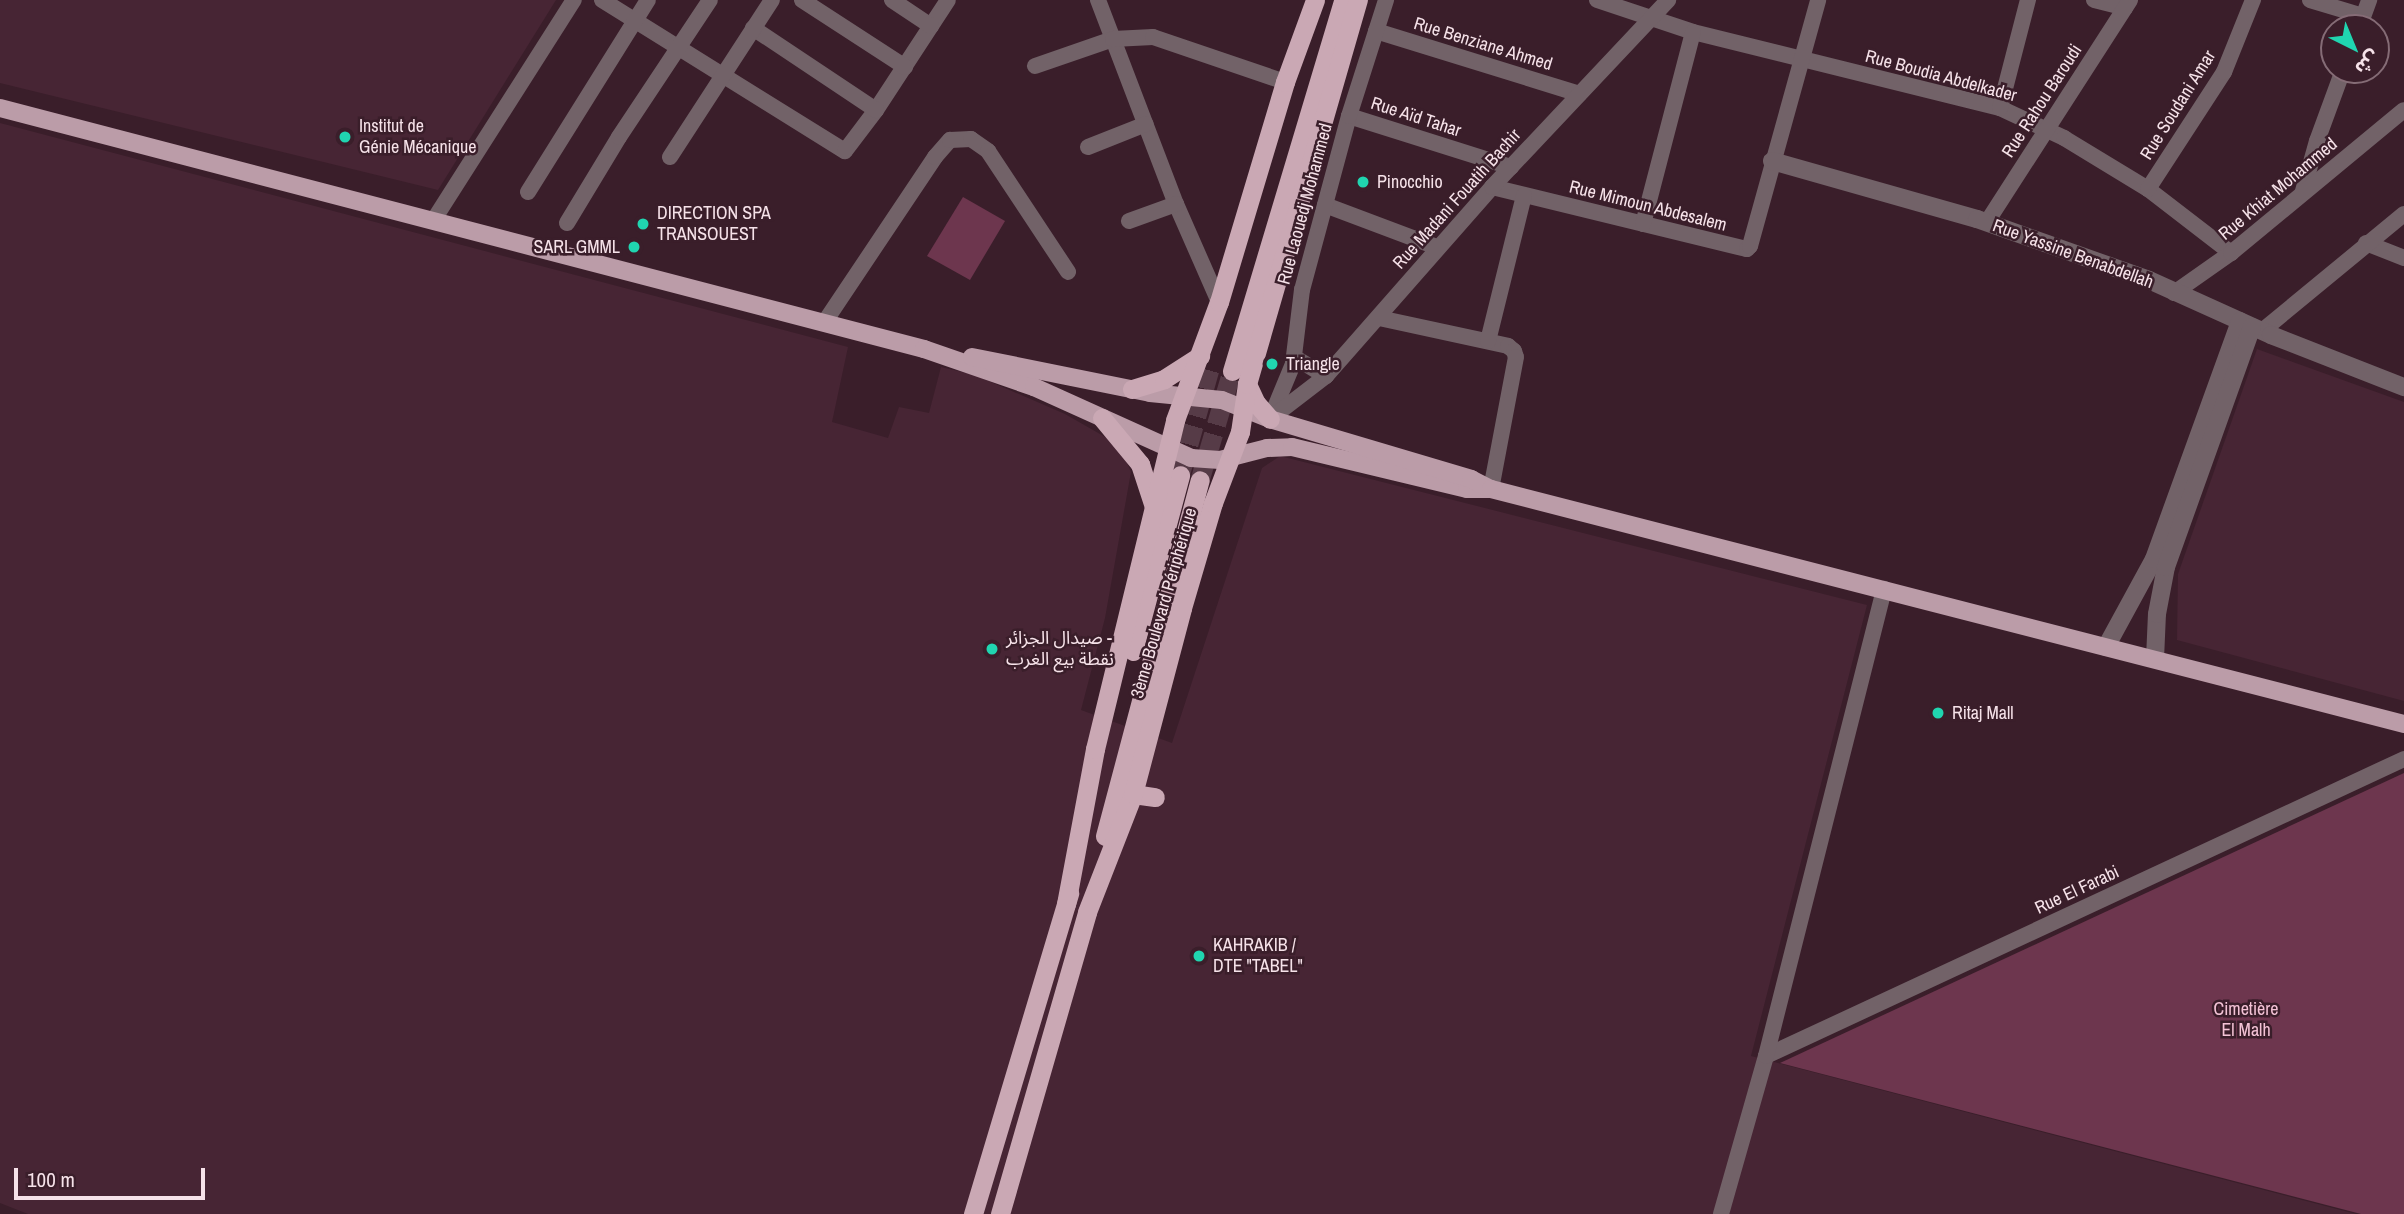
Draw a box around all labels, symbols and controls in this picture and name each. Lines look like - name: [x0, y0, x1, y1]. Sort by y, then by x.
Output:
- street label: Rue Benziane Ahmed: [1411, 13, 1555, 75]
- north arrow: [2320, 14, 2390, 84]
- street label: Rue Rahou Baroudi: [1997, 40, 2087, 162]
- street label: Rue Boudia Abdelkader: [1863, 45, 2019, 107]
- text: ش: [2350, 45, 2386, 81]
- street label: Rue Soudani Amar: [2136, 46, 2220, 164]
- street label: Rue Aïd Tahar: [1368, 92, 1464, 142]
- place label: Institut de Génie Mécanique: [359, 116, 476, 158]
- street label: Rue Laouedj Mohammed: [1273, 121, 1337, 287]
- street label: Rue Madani Fouatih Bachir: [1389, 125, 1525, 273]
- marker: Institut de Génie Mécanique: [337, 129, 353, 145]
- street label: Rue Khiat Mohammed: [2214, 133, 2342, 245]
- place label: Pinocchio: [1377, 171, 1443, 193]
- marker: Pinocchio: [1355, 174, 1371, 190]
- street label: Rue Mimoun Abdesalem: [1567, 176, 1729, 236]
- place label: DIRECTION SPA TRANSOUEST: [657, 203, 771, 246]
- street label: Rue Yassine Benabdellah: [1990, 215, 2156, 293]
- marker: DIRECTION SPA TRANSOUEST: [635, 216, 651, 232]
- place label: SARL GMML: [533, 236, 620, 258]
- marker: SARL GMML: [626, 239, 642, 255]
- place label: Triangle: [1286, 353, 1340, 375]
- marker: Triangle: [1264, 356, 1280, 372]
- street label: 3ème Boulevard Périphérique: [1126, 505, 1202, 701]
- place label: صيدال الجزائر - نقطة بيع الغرب: [1006, 628, 1114, 670]
- marker: صيدال الجزائر - نقطة بيع الغرب: [984, 641, 1000, 657]
- place label: Ritaj Mall: [1952, 702, 2014, 724]
- marker: Ritaj Mall: [1930, 705, 1946, 721]
- street label: Rue El Farabi: [2031, 861, 2123, 919]
- place label: KAHRAKIB / DTE "TABEL": [1213, 935, 1303, 978]
- marker: KAHRAKIB / DTE "TABEL": [1191, 948, 1207, 964]
- park label: Cimetière El Malh: [2214, 999, 2278, 1042]
- scale bar: [18, 1154, 208, 1198]
- text: 100 m: [27, 1165, 75, 1194]

